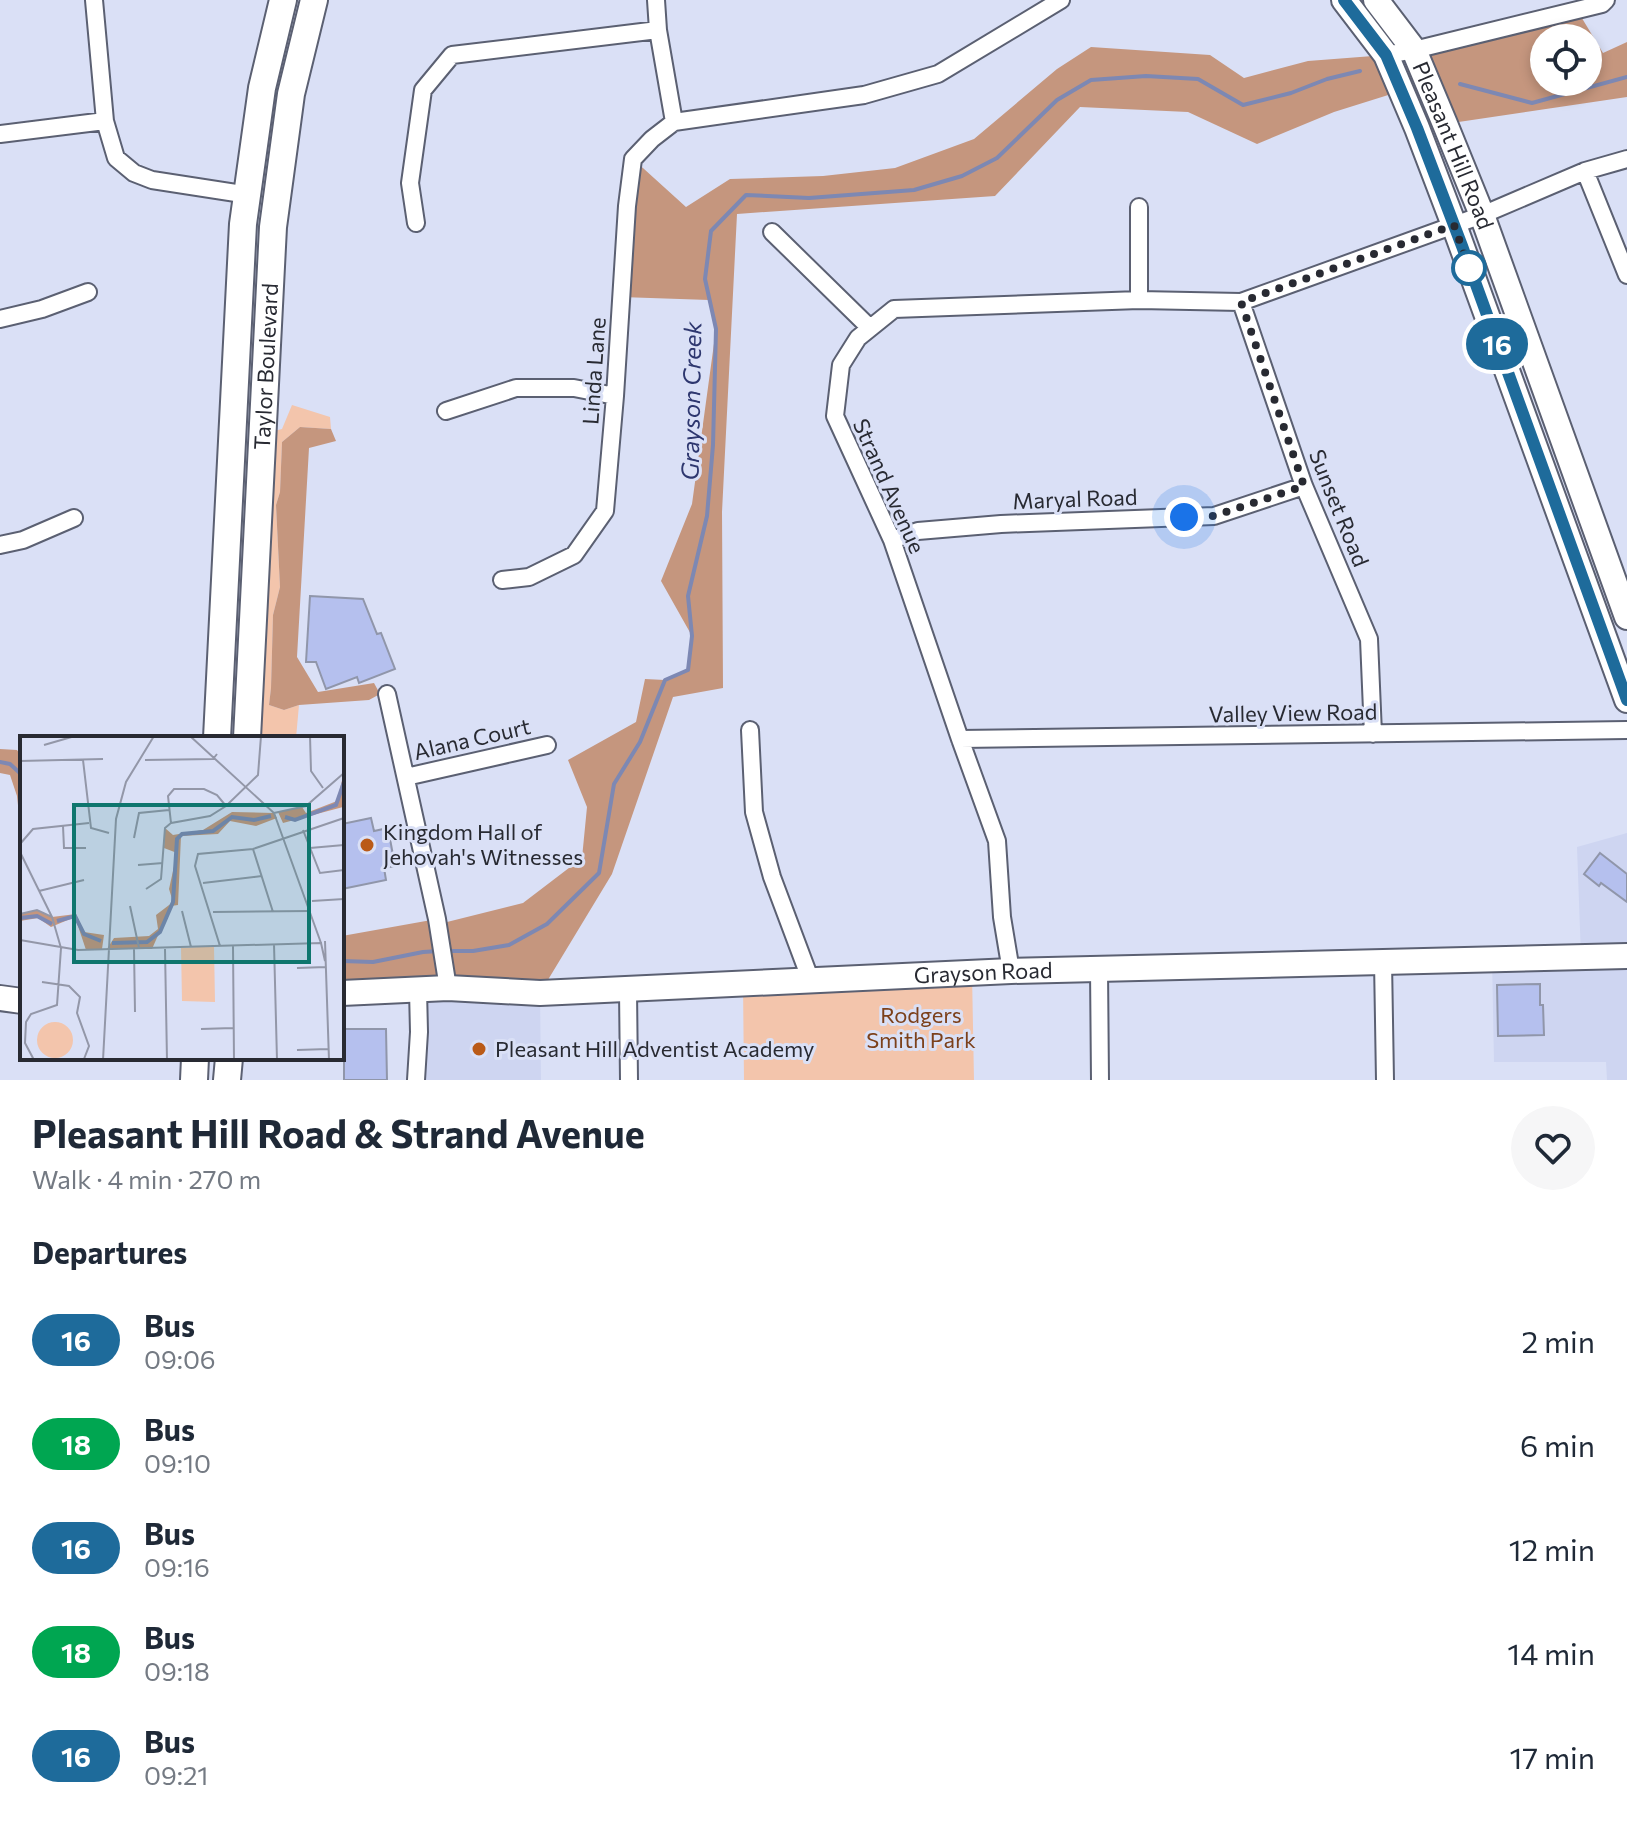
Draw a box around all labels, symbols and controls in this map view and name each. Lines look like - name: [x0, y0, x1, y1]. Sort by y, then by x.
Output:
- map controls: [1530, 24, 1602, 96]
- button: locate: [1530, 24, 1602, 96]
- street label: Pleasant Hill Road: [1407, 57, 1500, 233]
- unlabelled marker: [1452, 251, 1486, 285]
- street label: Taylor Boulevard: [248, 282, 283, 451]
- street label: Linda Lane: [576, 316, 611, 426]
- line badge: 16: [1461, 318, 1533, 370]
- water label: Grayson Creek: [675, 320, 706, 481]
- text: 16: [1482, 327, 1512, 361]
- street label: Strand Avenue: [848, 414, 931, 557]
- street label: Sunset Road: [1304, 445, 1375, 570]
- street label: Maryal Road: [1012, 483, 1138, 514]
- your location: [1164, 497, 1204, 537]
- street label: Valley View Road: [1208, 698, 1378, 727]
- street label: Alana Court: [411, 712, 533, 765]
- inset map: [20, 736, 344, 1060]
- place label: Kingdom Hall of Jehovah's Witnesses: [383, 818, 583, 870]
- marker: Kingdom Hall of Jehovah's Witnesses: [358, 836, 376, 854]
- street label: Grayson Road: [913, 956, 1053, 989]
- park label: Rodgers Smith Park: [866, 1001, 976, 1053]
- place label: Pleasant Hill Adventist Academy: [495, 1035, 814, 1062]
- marker: Pleasant Hill Adventist Academy: [470, 1040, 488, 1058]
- button: heart: [1511, 1106, 1595, 1190]
- text: Pleasant Hill Road & Strand Avenue: [32, 1109, 645, 1156]
- text: Walk · 4 min · 270 m: [32, 1163, 261, 1194]
- text: Departures: [32, 1233, 187, 1270]
- text: Bus: [144, 1306, 195, 1343]
- text: 2 min: [1522, 1322, 1595, 1359]
- text: 16: [61, 1323, 91, 1357]
- text: 09:06: [144, 1343, 216, 1374]
- text: Bus: [144, 1410, 195, 1447]
- text: 6 min: [1520, 1426, 1595, 1463]
- text: 18: [61, 1427, 91, 1461]
- text: 09:10: [144, 1447, 211, 1478]
- text: Bus: [144, 1514, 195, 1551]
- text: 12 min: [1509, 1530, 1595, 1567]
- text: 16: [61, 1531, 91, 1565]
- text: 09:16: [144, 1551, 210, 1582]
- text: Bus: [144, 1618, 195, 1655]
- text: 14 min: [1507, 1634, 1595, 1671]
- text: 18: [61, 1635, 91, 1669]
- text: 09:18: [144, 1655, 210, 1686]
- text: Bus: [144, 1722, 195, 1759]
- text: 17 min: [1510, 1738, 1595, 1775]
- text: 16: [61, 1739, 91, 1773]
- text: 09:21: [144, 1759, 208, 1790]

